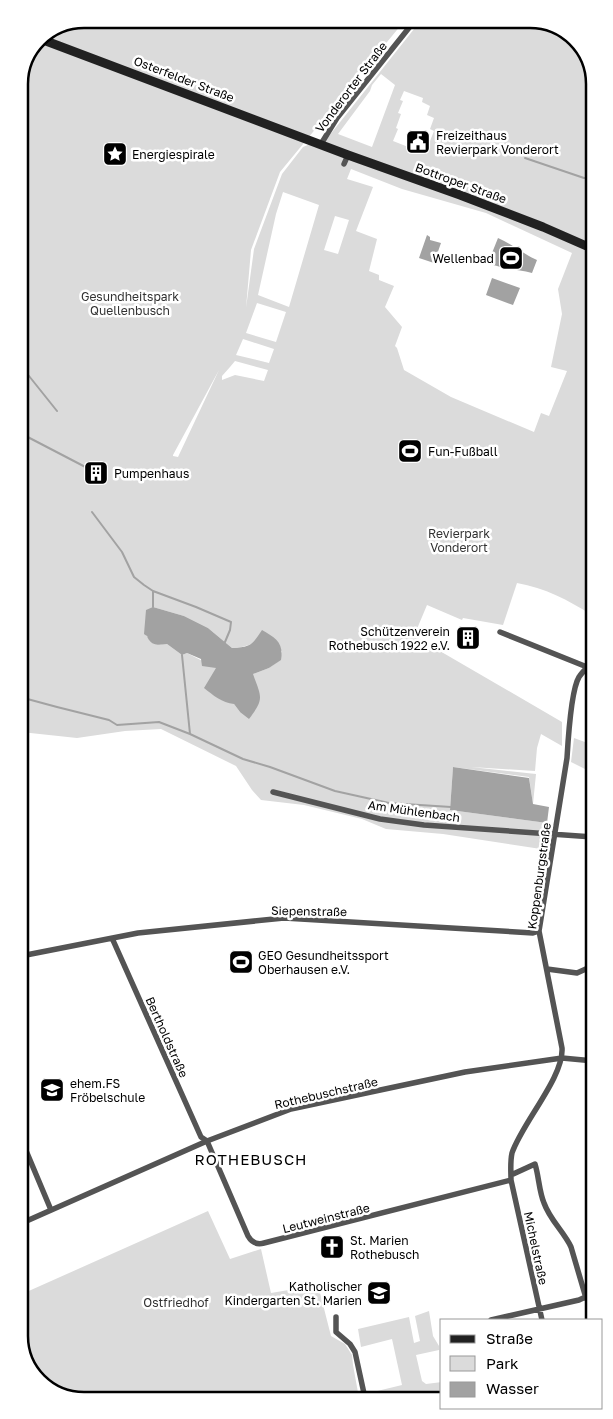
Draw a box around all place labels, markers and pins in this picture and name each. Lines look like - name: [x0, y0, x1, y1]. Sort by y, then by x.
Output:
- place label: Freizeithaus Revierpark Vonderort: [436, 128, 559, 157]
- public building icon: Freizeithaus Revierpark Vonderort: [405, 129, 431, 155]
- place icon: Energiespirale: [102, 141, 128, 167]
- place label: Energiespirale: [132, 147, 215, 162]
- sports icon: Wellenbad: [498, 245, 524, 271]
- place label: Wellenbad: [433, 251, 494, 266]
- sports icon: Fun-Fußball: [397, 438, 423, 464]
- place label: Fun-Fußball: [428, 444, 498, 459]
- building icon: Pumpenhaus: [83, 460, 109, 486]
- place label: Pumpenhaus: [114, 466, 189, 481]
- place label: Schützenverein Rothebusch 1922 e.V.: [328, 624, 450, 653]
- building icon: Schützenverein Rothebusch 1922 e.V.: [455, 625, 481, 651]
- place label: GEO Gesundheitssport Oberhausen e.V.: [258, 948, 389, 977]
- sports icon: GEO Gesundheitssport Oberhausen e.V.: [228, 949, 254, 975]
- place label: ehem.FS Fröbelschule: [70, 1076, 145, 1105]
- school or university icon: ehem.FS Fröbelschule: [39, 1077, 65, 1103]
- place label: St. Marien Rothebusch: [350, 1233, 419, 1262]
- church icon: St. Marien Rothebusch: [319, 1234, 345, 1260]
- place label: Katholischer Kindergarten St. Marien: [224, 1279, 362, 1308]
- school or university icon: Katholischer Kindergarten St. Marien: [366, 1280, 392, 1306]

